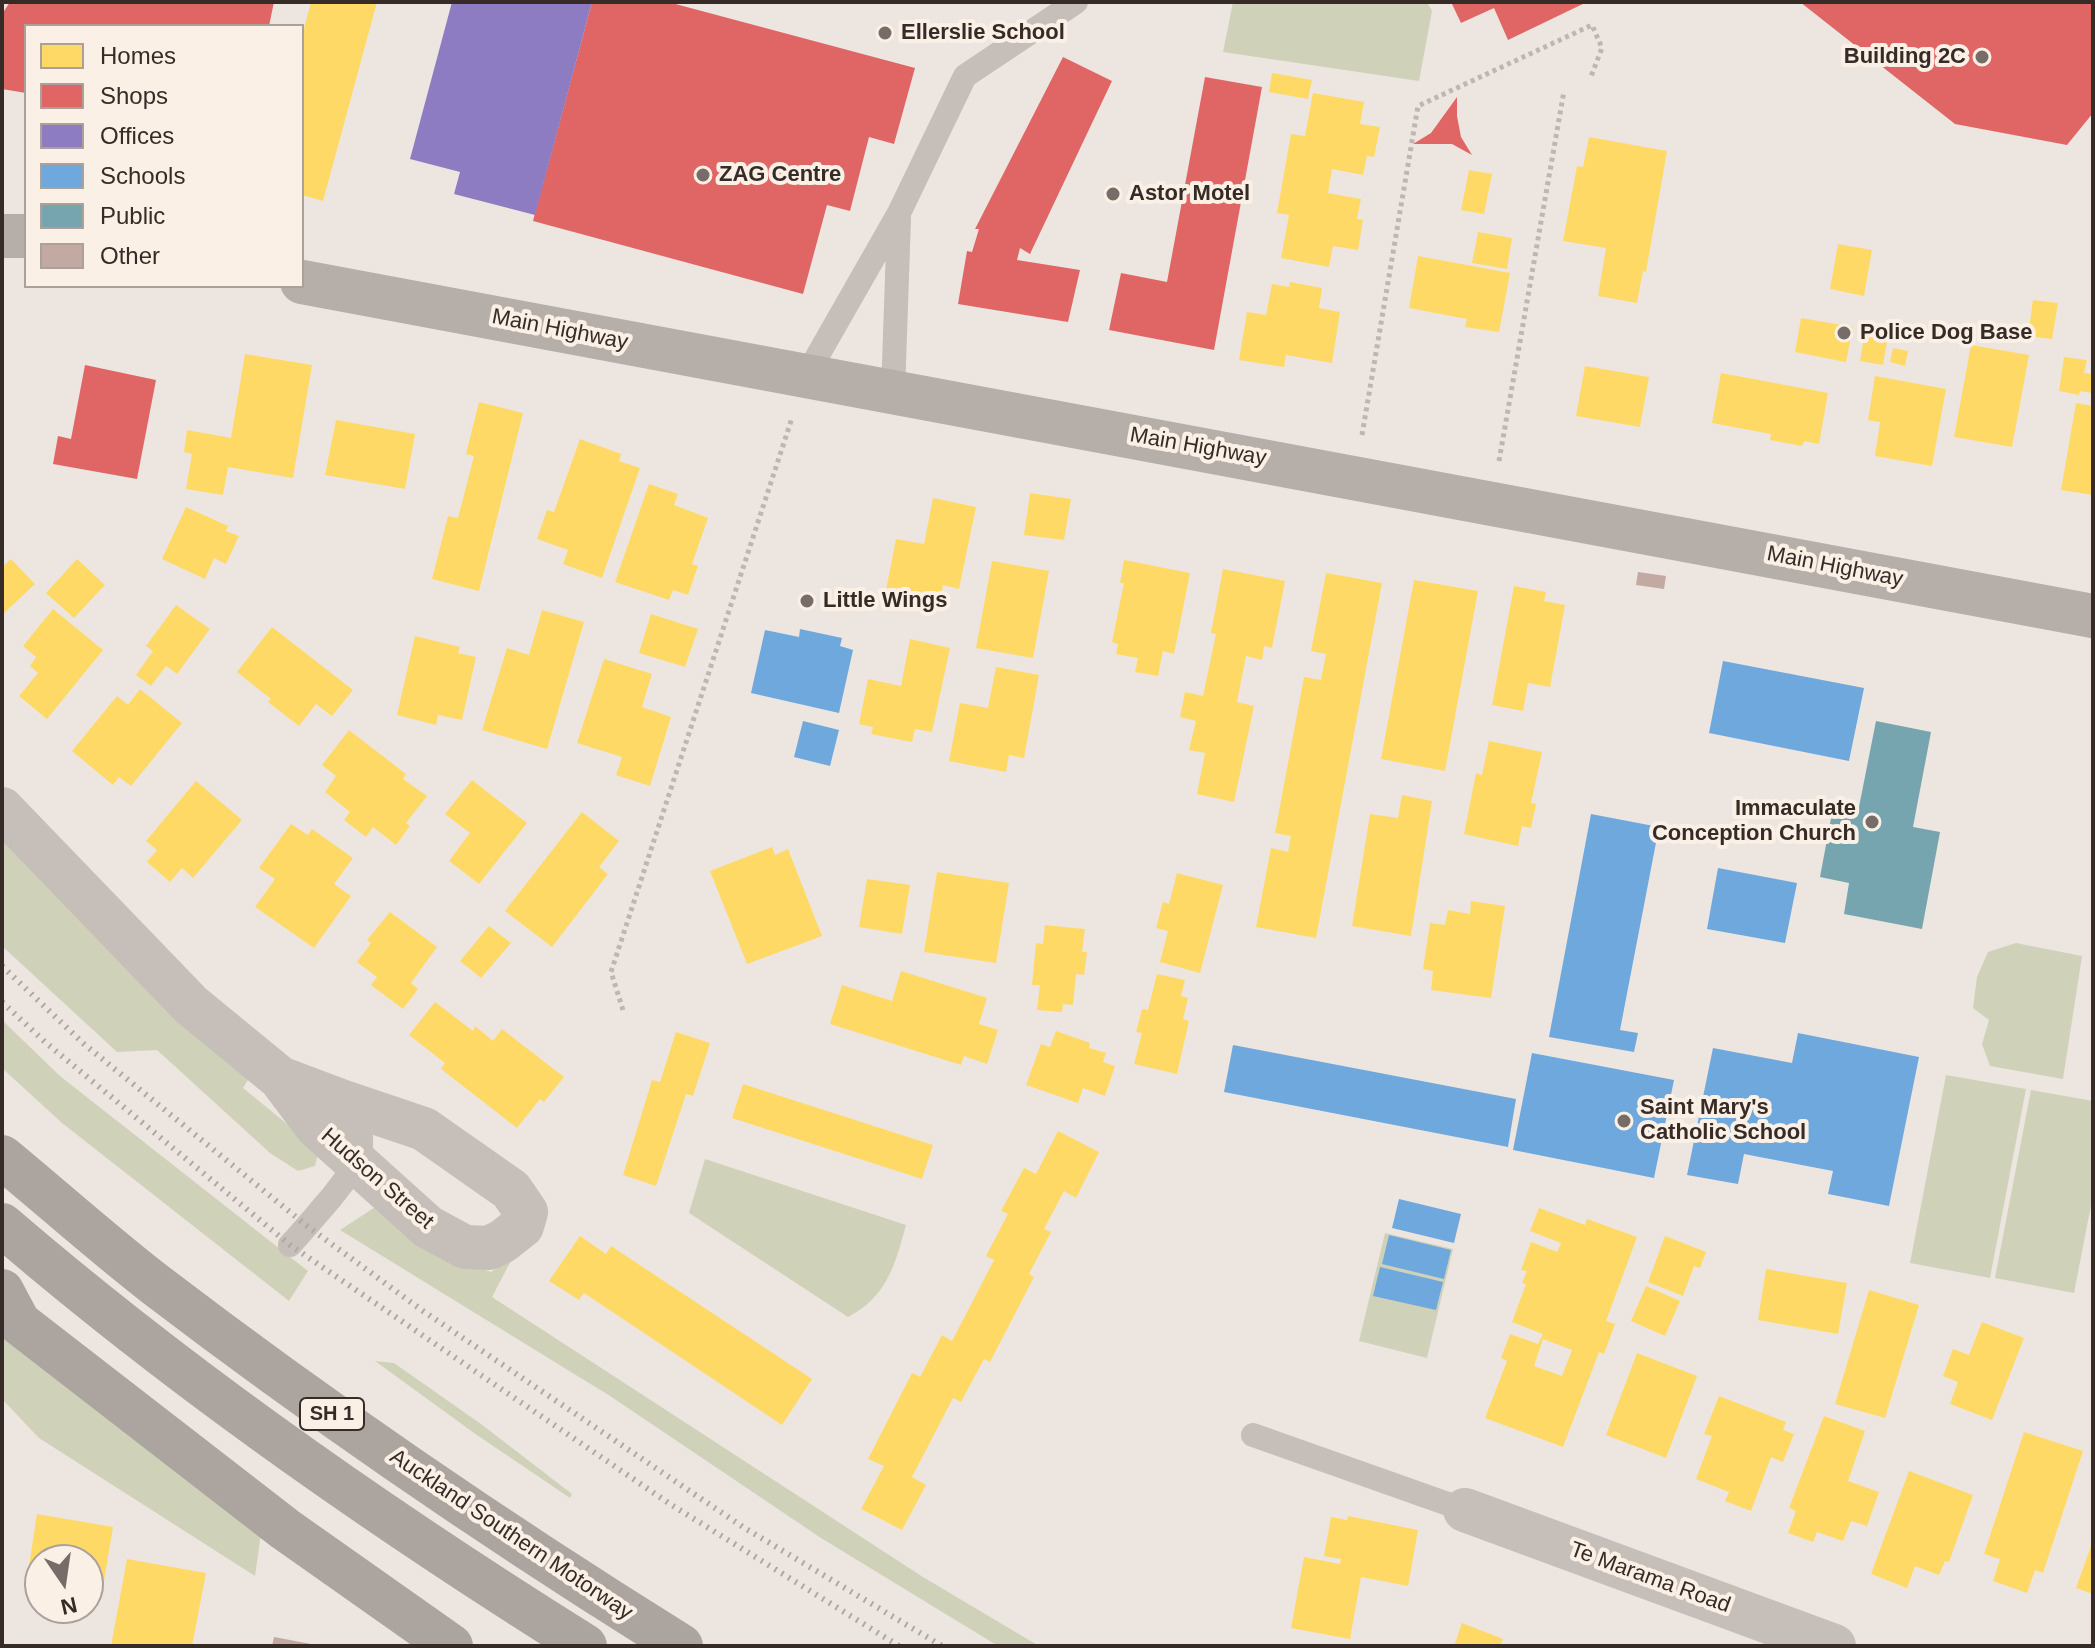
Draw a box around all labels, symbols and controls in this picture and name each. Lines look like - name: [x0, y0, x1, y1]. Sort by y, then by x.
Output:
- place label: Ellerslie School: [901, 20, 1065, 46]
- legend: [24, 24, 304, 288]
- marker: Ellerslie School: [876, 24, 894, 42]
- text: Homes: [100, 42, 176, 69]
- place label: Building 2C: [1844, 44, 1966, 70]
- marker: Building 2C: [1973, 48, 1991, 66]
- text: Shops: [100, 82, 168, 109]
- text: Offices: [100, 122, 174, 149]
- text: Schools: [100, 162, 185, 189]
- place label: ZAG Centre: [719, 162, 841, 188]
- marker: ZAG Centre: [694, 166, 712, 184]
- place label: Astor Motel: [1129, 181, 1250, 207]
- marker: Astor Motel: [1104, 185, 1122, 203]
- text: Public: [100, 202, 165, 229]
- text: Other: [100, 242, 160, 269]
- street label: Main Highway: [490, 304, 630, 356]
- place label: Police Dog Base: [1860, 320, 2032, 346]
- marker: Police Dog Base: [1835, 324, 1853, 342]
- street label: Main Highway: [1128, 422, 1268, 472]
- street label: Main Highway: [1765, 541, 1905, 593]
- place label: Little Wings: [823, 588, 947, 614]
- marker: Little Wings: [798, 592, 816, 610]
- place label: Immaculate Conception Church: [1652, 796, 1856, 848]
- marker: Immaculate Conception Church: [1863, 813, 1881, 831]
- place label: Saint Mary's Catholic School: [1640, 1095, 1806, 1146]
- marker: Saint Mary's Catholic School: [1615, 1112, 1633, 1130]
- street label: Hudson Street: [315, 1123, 439, 1235]
- road number: SH 1: [300, 1398, 364, 1430]
- street label: Auckland Southern Motorway: [384, 1444, 638, 1626]
- street label: Te Marama Road: [1566, 1537, 1734, 1619]
- north arrow: [24, 1544, 104, 1624]
- text: N: [59, 1592, 80, 1620]

